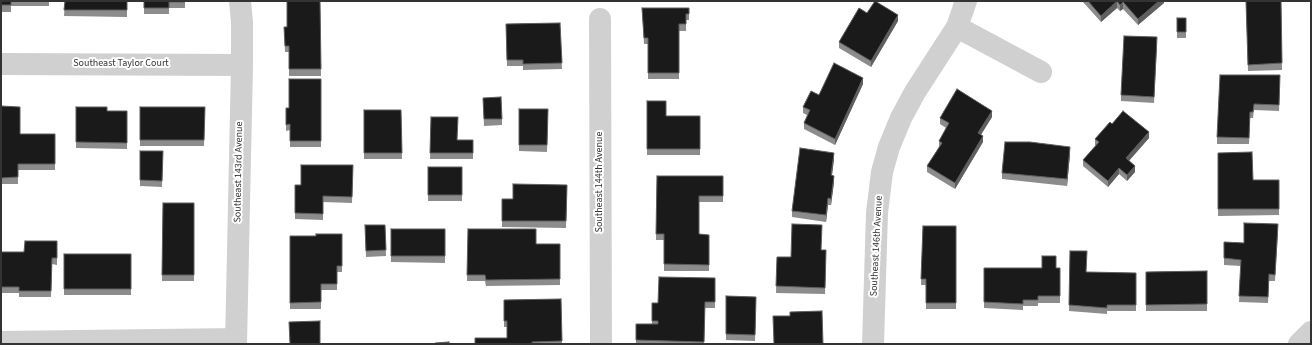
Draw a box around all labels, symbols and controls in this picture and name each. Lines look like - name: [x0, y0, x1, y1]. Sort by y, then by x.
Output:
- street label: Southeast Taylor Court: [73, 58, 169, 70]
- street label: Southeast 143rd Avenue: [232, 121, 246, 223]
- street label: Southeast 144th Avenue: [594, 132, 606, 232]
- street label: Southeast 146th Avenue: [868, 195, 886, 297]

